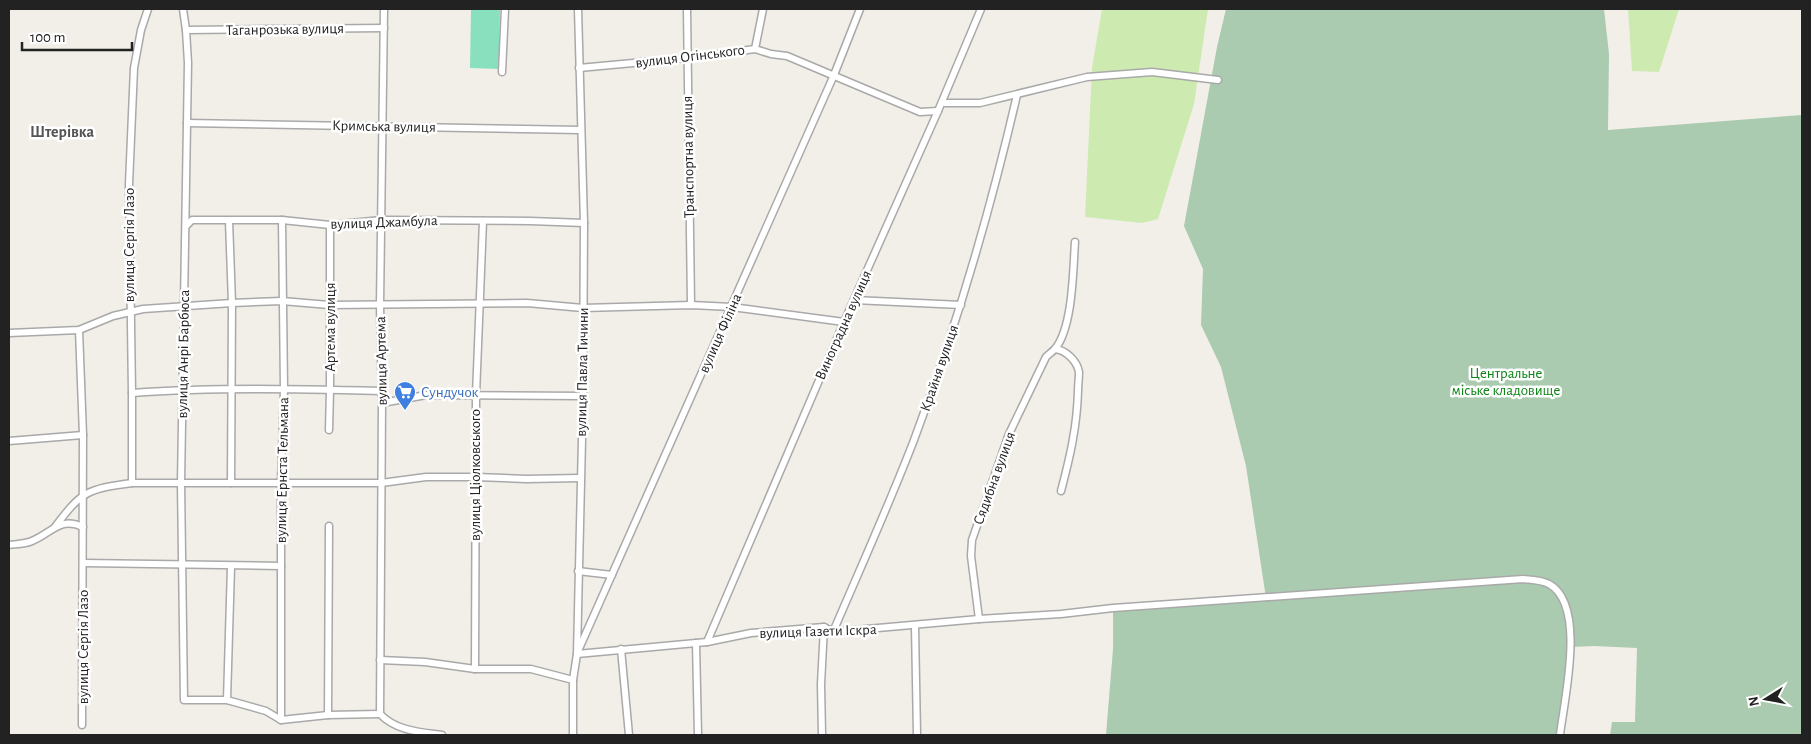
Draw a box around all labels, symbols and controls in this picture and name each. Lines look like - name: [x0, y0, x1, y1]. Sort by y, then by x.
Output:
- scale bar: [22, 20, 132, 52]
- street label: Таганрозька вулиця: [226, 21, 344, 38]
- text: 100 m: [30, 30, 65, 45]
- street label: вулиця Огінського: [635, 42, 746, 71]
- street label: Транспортна вулиця: [680, 96, 697, 218]
- street label: Кримська вулиця: [332, 118, 436, 135]
- district label: Штерiвка: [30, 124, 94, 140]
- street label: вулиця Сергія Лазо: [122, 188, 137, 302]
- street label: вулиця Джамбула: [330, 213, 438, 232]
- street label: Виноградна вулиця: [813, 268, 874, 382]
- street label: Артема вулиця: [323, 282, 338, 372]
- street label: вулиця Анрі Барбюса: [175, 289, 192, 418]
- street label: вулиця Філіна: [696, 291, 745, 375]
- street label: вулиця Павла Тичини: [574, 307, 591, 437]
- street label: вулиця Артема: [373, 316, 390, 406]
- street label: Крайня вулиця: [918, 323, 961, 413]
- park label: Центральне міське кладовище: [1452, 366, 1561, 398]
- supermarket icon: Сундучок: [393, 380, 417, 411]
- place label: Сундучок: [421, 385, 479, 400]
- street label: вулиця Ернста Тельмана: [274, 397, 291, 543]
- street label: вулиця Ціолковського: [468, 409, 483, 541]
- street label: Сядибна вулиця: [971, 430, 1018, 527]
- street label: вулиця Сергія Лазо: [76, 590, 91, 704]
- street label: вулиця Газети Іскра: [759, 622, 877, 641]
- north arrow: [1741, 674, 1791, 724]
- text: N: [1746, 695, 1762, 707]

